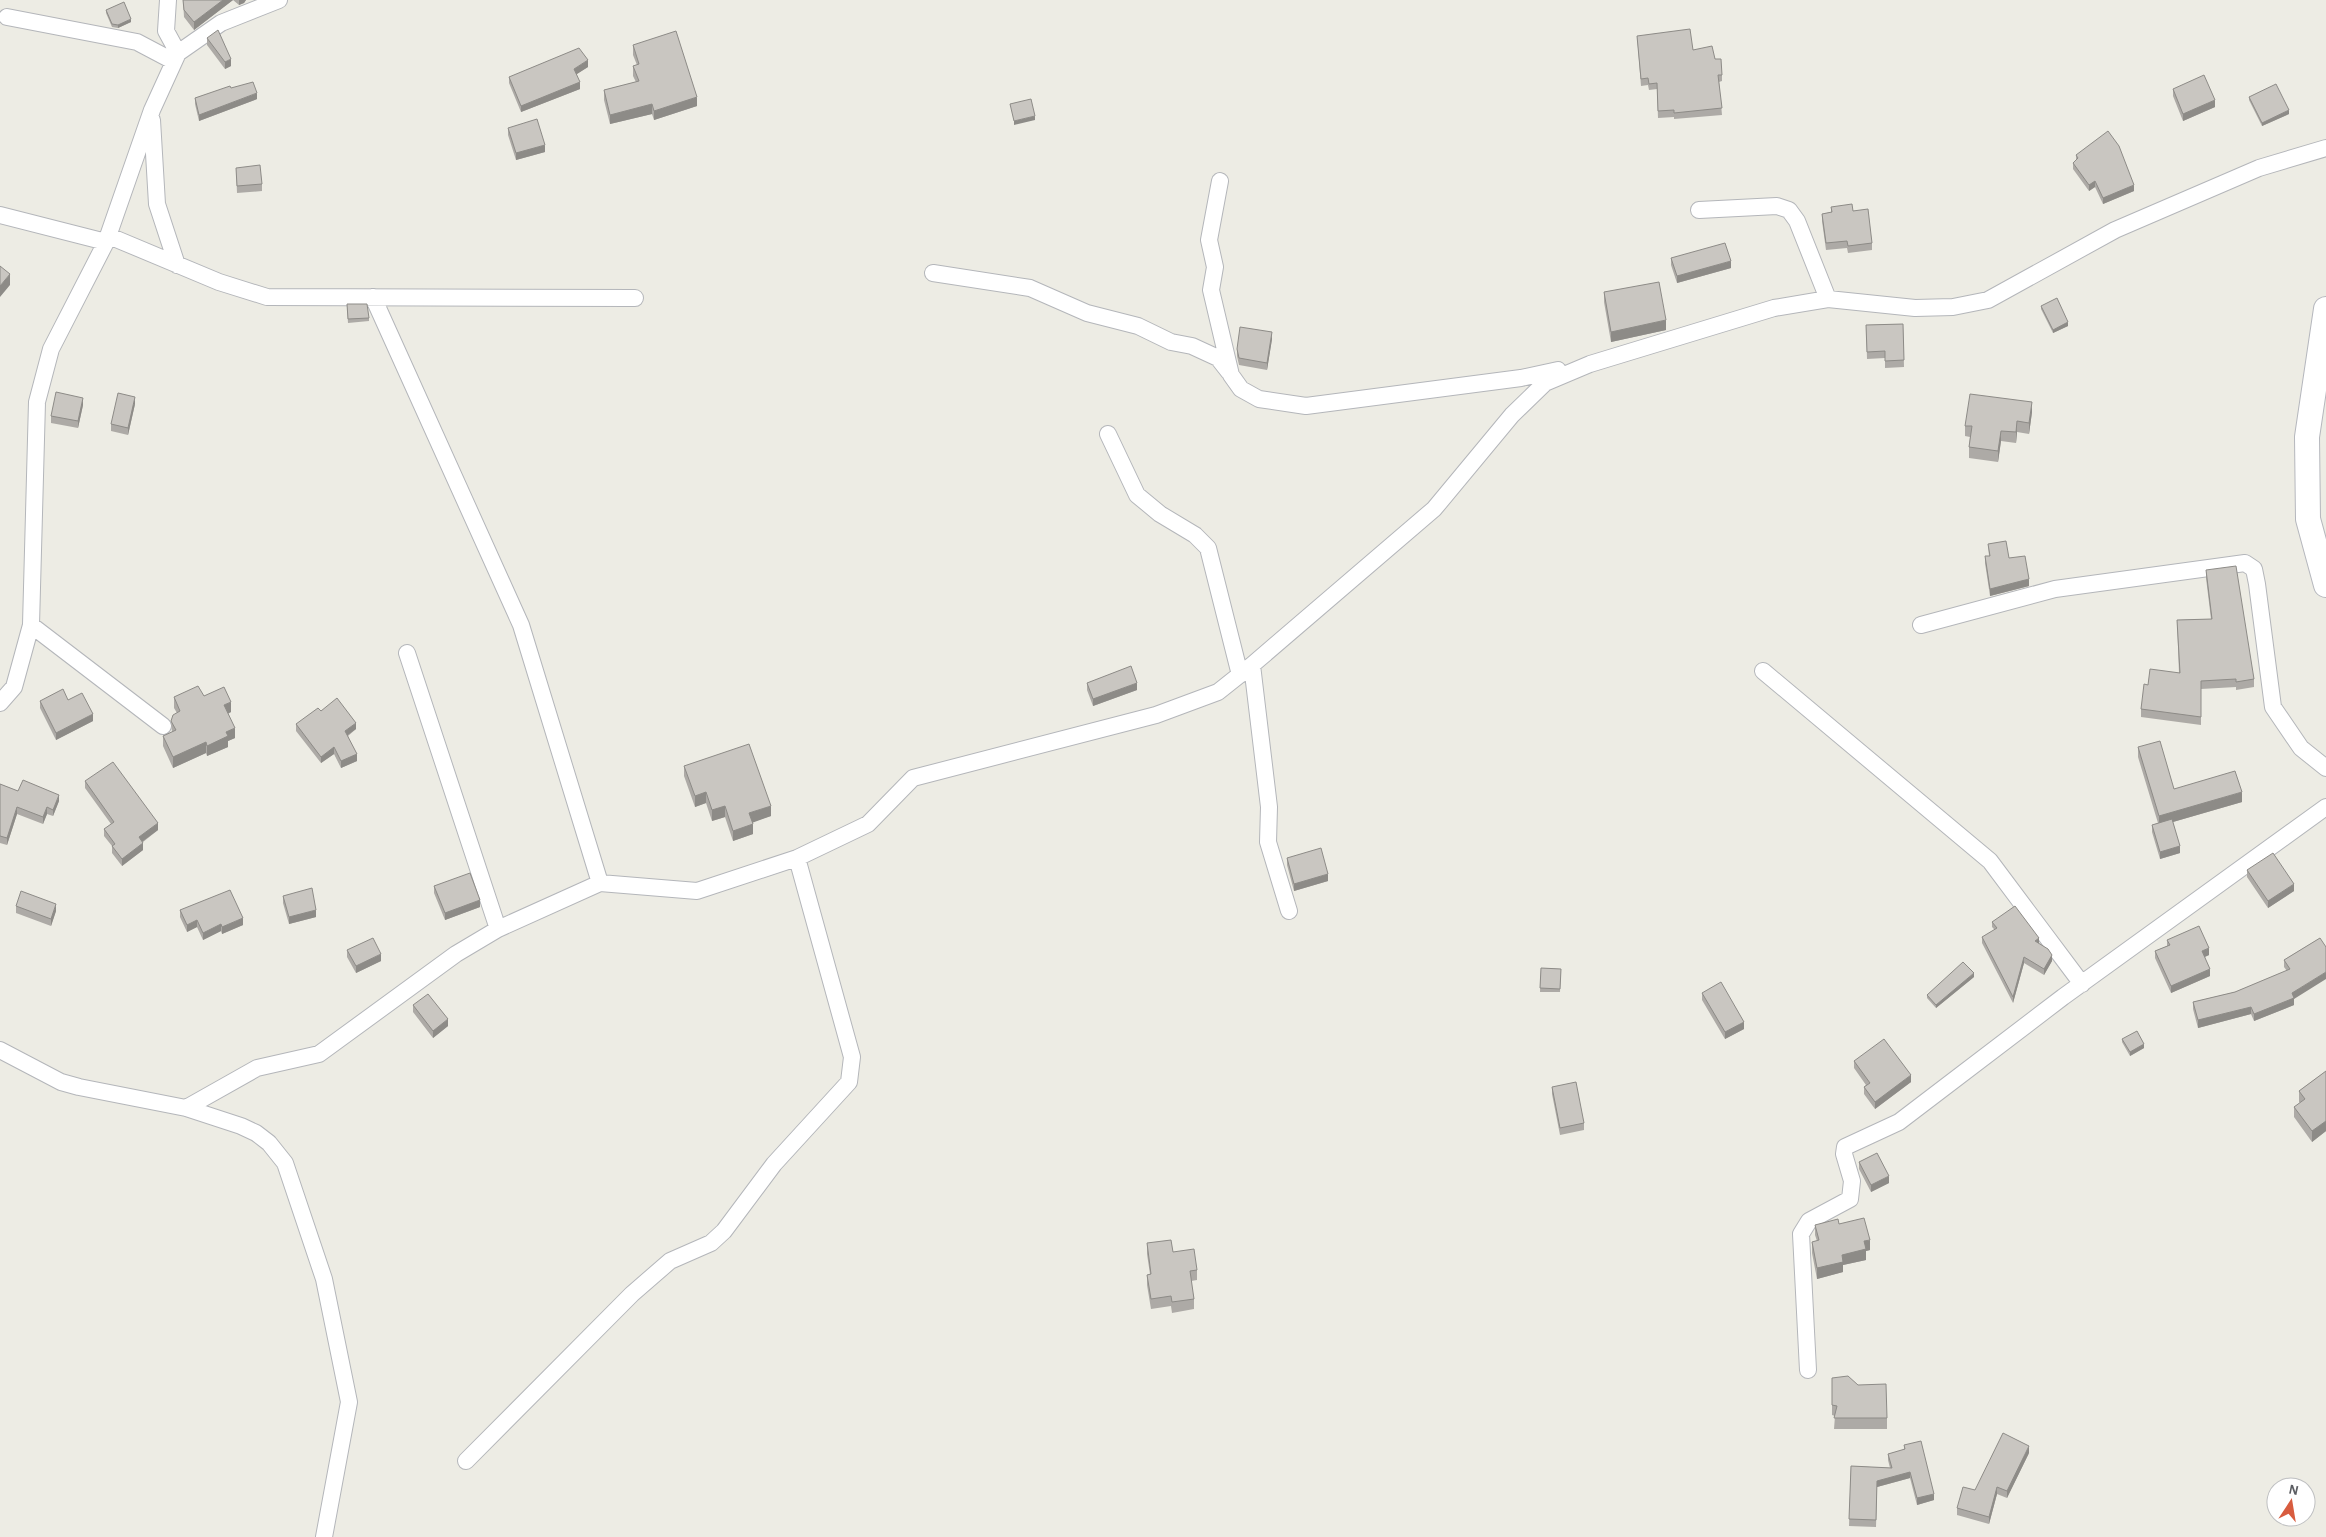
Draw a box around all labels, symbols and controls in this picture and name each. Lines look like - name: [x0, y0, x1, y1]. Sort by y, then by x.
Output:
- north arrow: [2266, 1477, 2316, 1527]
- text: N: [2287, 1482, 2300, 1498]

